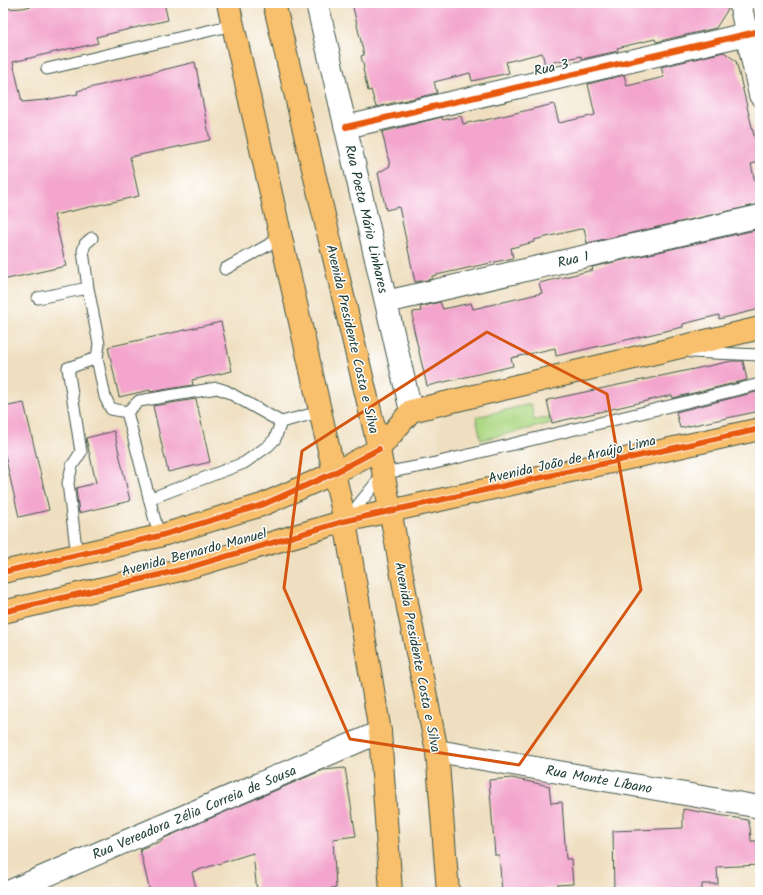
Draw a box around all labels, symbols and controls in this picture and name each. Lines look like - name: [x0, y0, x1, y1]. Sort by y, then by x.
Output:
- street label: Rua 3: [532, 53, 571, 83]
- street label: Rua Poeta Mário Linhares: [338, 143, 394, 296]
- street label: Avenida Presidente Costa e Silva: [320, 242, 385, 436]
- street label: Rua 1: [555, 246, 591, 274]
- street label: Avenida João de Araújo Lima: [486, 430, 658, 490]
- street label: Avenida Bernardo Manuel: [119, 523, 270, 583]
- street label: Avenida Presidente Costa e Silva: [388, 560, 446, 754]
- street label: Rua Vereadora Zélia Correia de Sousa: [89, 760, 300, 866]
- street label: Rua Monte Líbano: [544, 760, 654, 800]

